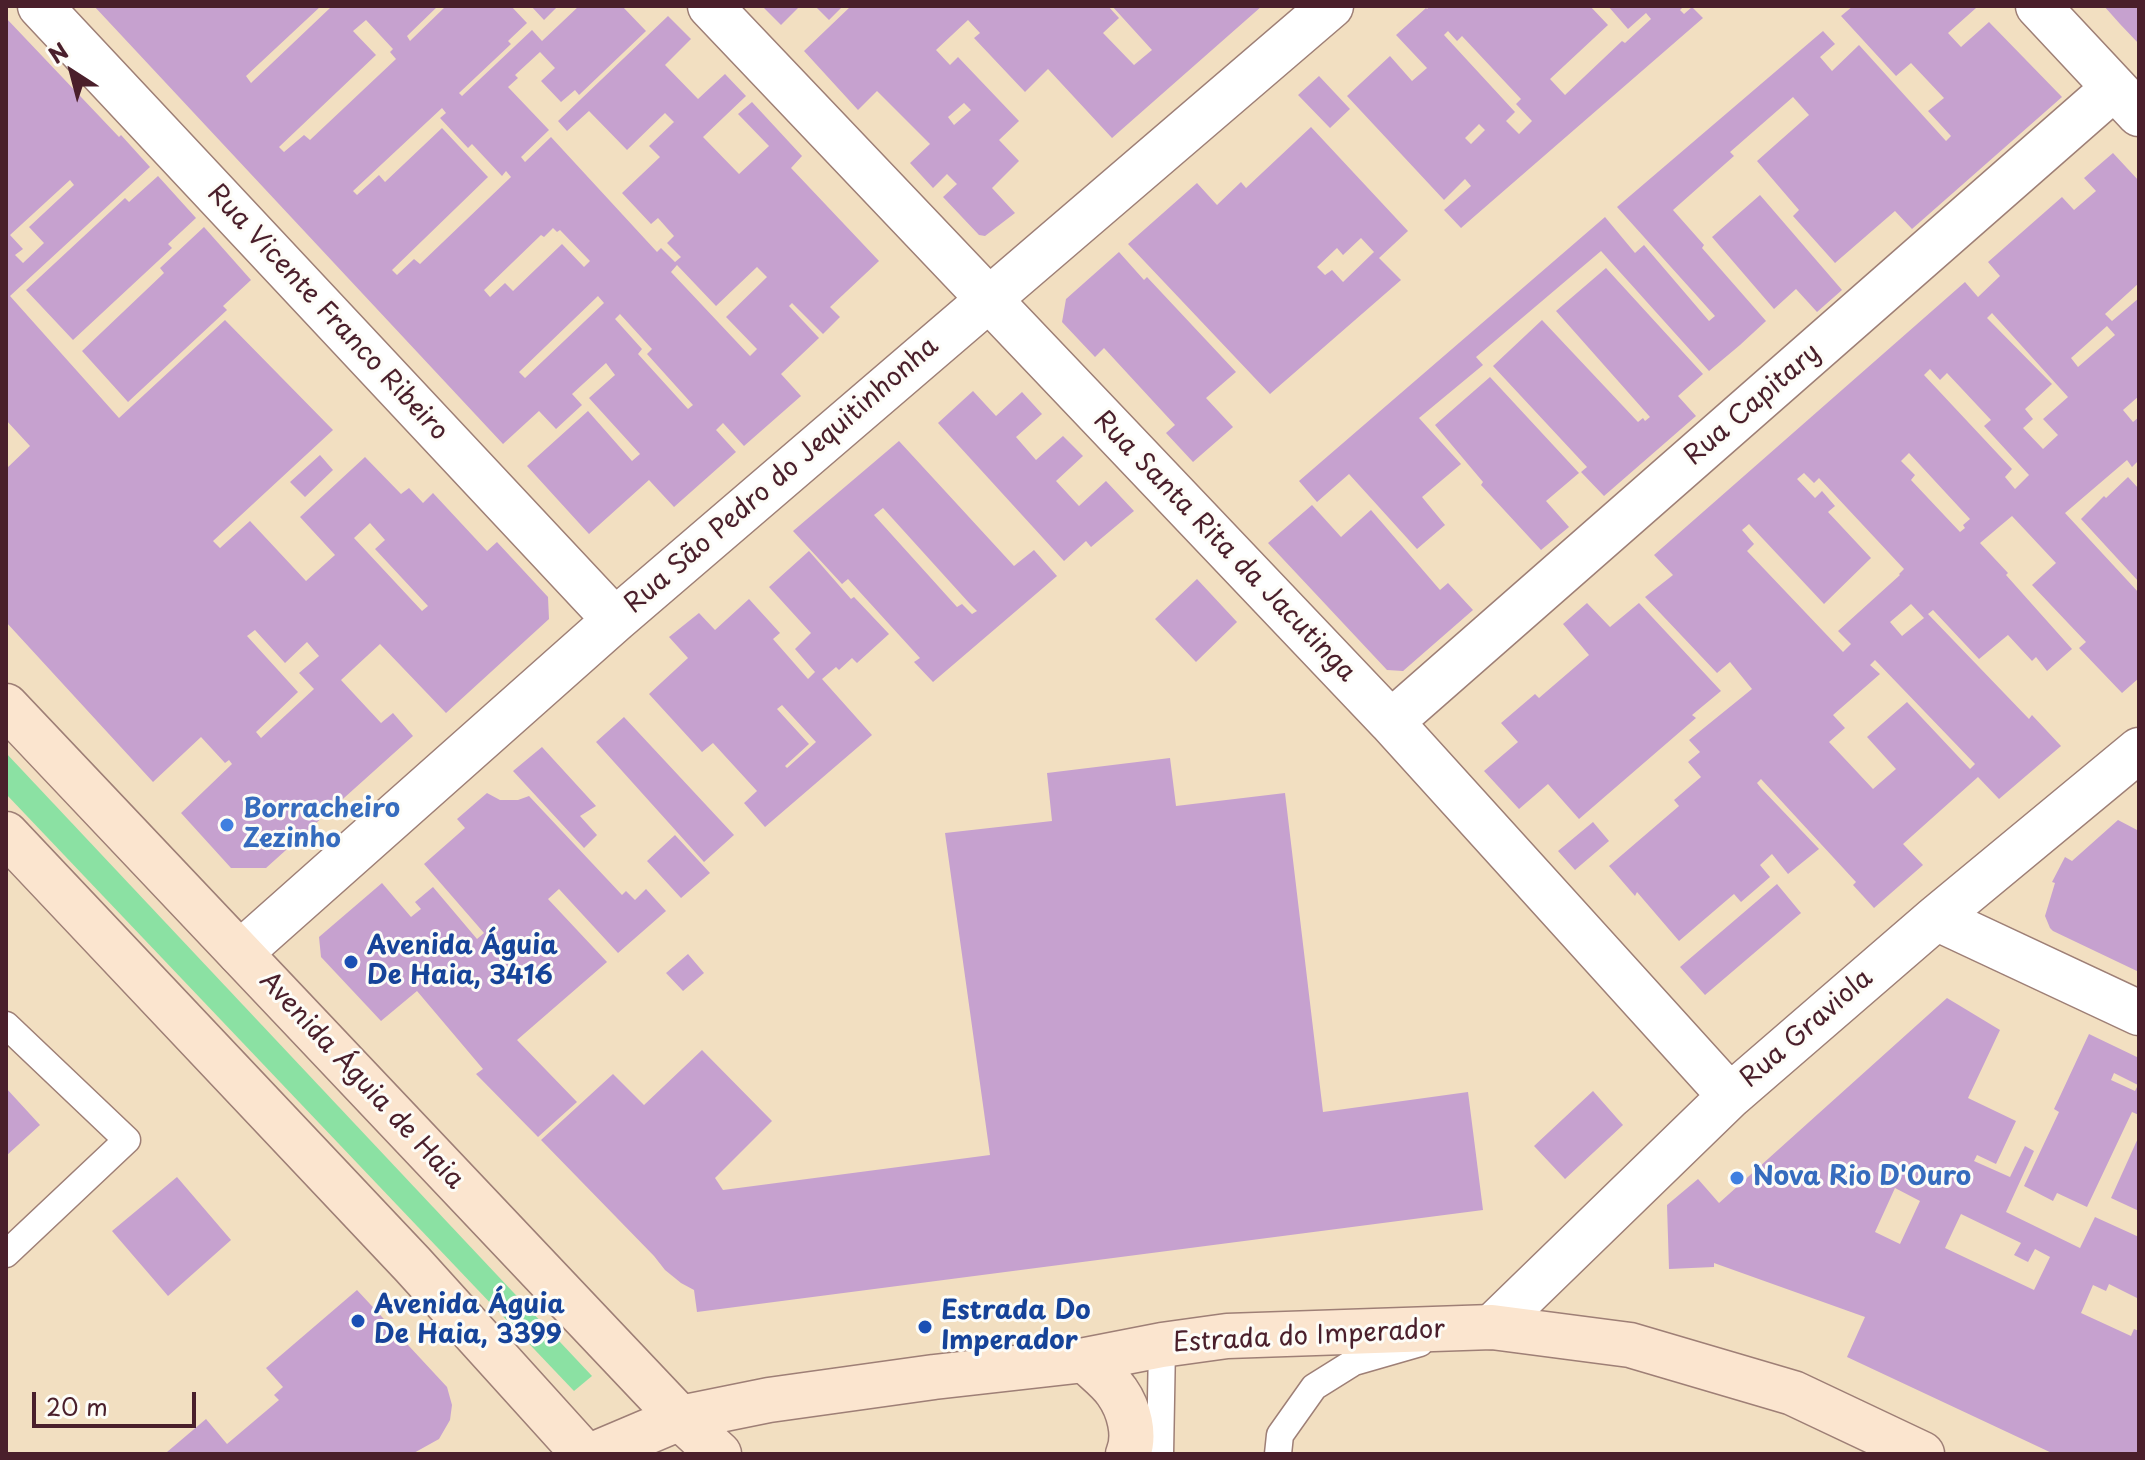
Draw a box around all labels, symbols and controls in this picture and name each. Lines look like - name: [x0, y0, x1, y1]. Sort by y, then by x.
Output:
- north arrow: [32, 32, 112, 112]
- text: N: [41, 34, 74, 71]
- street label: Rua Vicente Franco Ribeiro: [200, 179, 454, 447]
- street label: Rua São Pedro do Jequitinhonha: [619, 331, 945, 621]
- street label: Rua Capitary: [1679, 337, 1827, 473]
- street label: Rua Santa Rita da Jacutinga: [1086, 405, 1362, 689]
- place label: Borracheiro Zezinho: [243, 794, 400, 856]
- marker: Borracheiro Zezinho: [218, 816, 236, 834]
- place label: Avenida Águia De Haia, 3416: [367, 931, 558, 992]
- marker: Avenida Águia De Haia, 3416: [342, 953, 360, 971]
- street label: Rua Graviola: [1735, 963, 1879, 1095]
- street label: Avenida Águia de Haia: [252, 966, 470, 1196]
- place label: Nova Rio D'Ouro: [1753, 1162, 1971, 1194]
- marker: Nova Rio D'Ouro: [1728, 1169, 1746, 1187]
- place label: Avenida Águia De Haia, 3399: [374, 1290, 565, 1352]
- place label: Estrada Do Imperador: [941, 1296, 1091, 1358]
- marker: Avenida Águia De Haia, 3399: [349, 1312, 367, 1330]
- street label: Estrada do Imperador: [1172, 1314, 1446, 1360]
- marker: Estrada Do Imperador: [916, 1318, 934, 1336]
- scale bar: [36, 1376, 200, 1426]
- text: 20 m: [46, 1388, 108, 1424]

